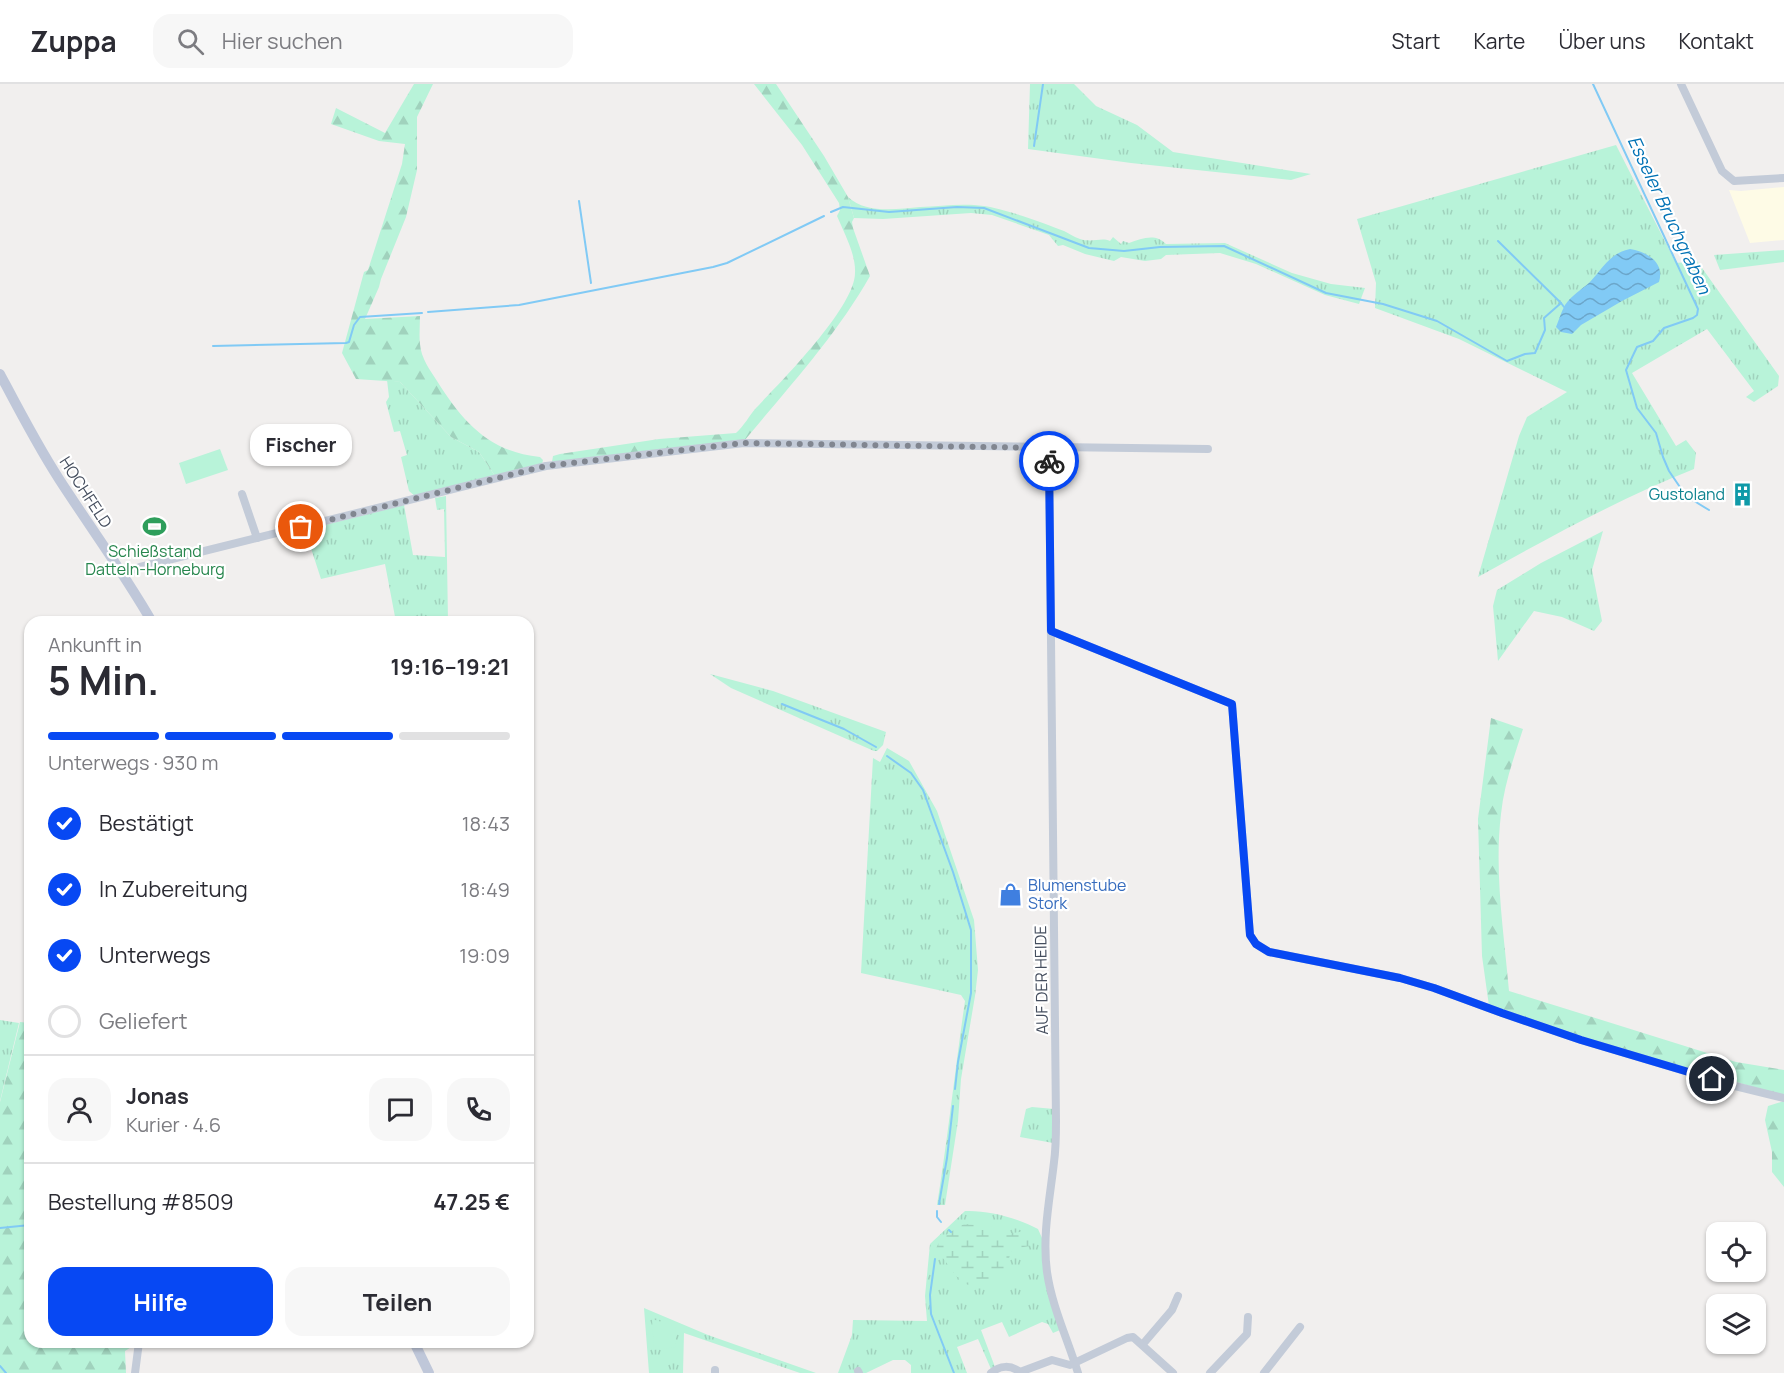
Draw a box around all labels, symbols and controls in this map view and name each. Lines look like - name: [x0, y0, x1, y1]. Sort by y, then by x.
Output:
- search box: [153, 14, 573, 68]
- text: Zuppa: [30, 22, 117, 60]
- icon: search: [174, 25, 207, 58]
- text: Hier suchen: [222, 26, 343, 56]
- text: Start: [1391, 27, 1440, 55]
- text: Karte: [1473, 27, 1525, 55]
- text: Über uns: [1558, 27, 1646, 55]
- text: Kontakt: [1679, 27, 1754, 55]
- water label: Esseler Bruchgraben: [1623, 132, 1718, 299]
- callout: Fischer: [250, 425, 352, 467]
- text: Fischer: [266, 431, 336, 458]
- courier: [1019, 431, 1079, 491]
- icon: bike: [1033, 445, 1066, 478]
- street label: HOCHFELD: [55, 452, 117, 532]
- building icon: Gustoland: [1730, 481, 1756, 507]
- place label: Gustoland: [1649, 483, 1725, 505]
- pin: [275, 501, 326, 552]
- icon: bag: [284, 510, 317, 543]
- sports icon: Schießstand Datteln-Horneburg: [142, 513, 168, 539]
- place label: Schießstand Datteln-Horneburg: [85, 540, 225, 580]
- text: Ankunft in: [48, 631, 142, 658]
- text: 19:16–19:21: [390, 652, 510, 682]
- text: 5 Min.: [48, 653, 159, 707]
- text: Unterwegs · 930 m: [48, 749, 219, 776]
- icon: check: [48, 807, 81, 840]
- text: Bestätigt: [99, 808, 194, 838]
- text: 18:43: [462, 810, 510, 837]
- icon: check: [48, 873, 81, 906]
- text: In Zubereitung: [99, 874, 248, 904]
- place label: Blumenstube Stork: [1028, 874, 1126, 914]
- text: 18:49: [461, 876, 510, 903]
- shop icon: Blumenstube Stork: [997, 881, 1023, 907]
- street label: AUF DER HEIDE: [1029, 925, 1053, 1035]
- icon: check: [48, 939, 81, 972]
- text: Unterwegs: [99, 940, 211, 970]
- text: 19:09: [459, 942, 510, 969]
- text: Geliefert: [99, 1006, 187, 1036]
- pin: [1686, 1053, 1737, 1104]
- icon: home: [1695, 1062, 1728, 1095]
- button: person: [48, 1078, 111, 1141]
- button: chat: [369, 1078, 432, 1141]
- button: phone: [447, 1078, 510, 1141]
- text: Jonas: [126, 1081, 189, 1111]
- text: Kurier · 4.6: [126, 1111, 221, 1138]
- text: Bestellung #8509: [48, 1187, 234, 1217]
- text: 47.25 €: [433, 1187, 510, 1217]
- map controls: [1706, 1222, 1766, 1354]
- button: locate: [1706, 1222, 1766, 1282]
- button: Hilfe: [48, 1267, 273, 1336]
- button: Teilen: [285, 1267, 510, 1336]
- button: layers: [1706, 1294, 1766, 1354]

